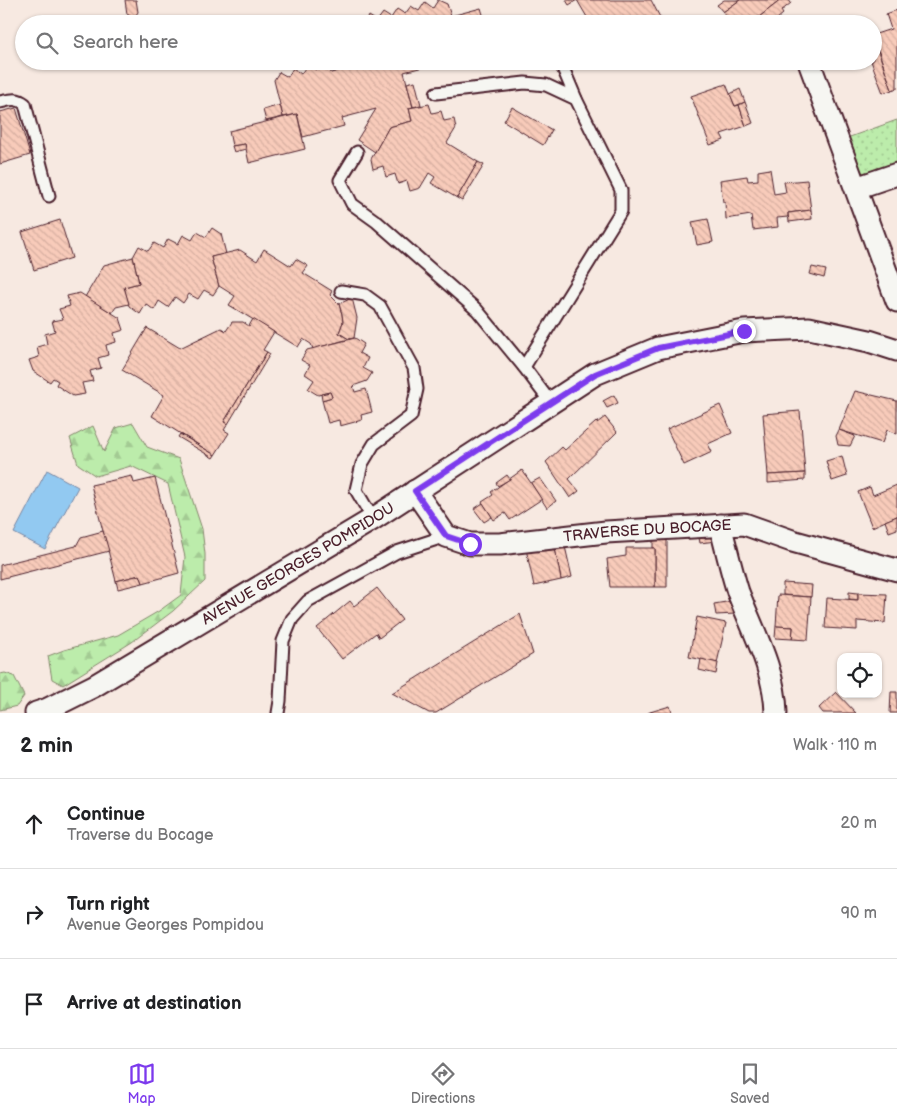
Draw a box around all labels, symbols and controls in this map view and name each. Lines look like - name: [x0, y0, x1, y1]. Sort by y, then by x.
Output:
- search box: [15, 15, 882, 70]
- icon: search: [33, 29, 61, 57]
- text: Search here: [73, 31, 178, 54]
- route end: [733, 320, 756, 343]
- street label: AVENUE GEORGES POMPIDOU: [198, 498, 398, 629]
- street label: TRAVERSE DU BOCAGE: [562, 515, 732, 546]
- route start: [459, 533, 482, 556]
- map controls: [837, 653, 882, 698]
- button: locate: [837, 653, 882, 698]
- text: 2 min: [20, 733, 73, 758]
- text: Walk · 110 m: [793, 736, 877, 755]
- text: Continue: [67, 803, 145, 826]
- icon: ahead: [20, 810, 48, 838]
- text: 20 m: [841, 814, 877, 833]
- text: Traverse du Bocage: [67, 826, 214, 845]
- text: Turn right: [67, 893, 150, 916]
- icon: right: [20, 900, 48, 928]
- text: 90 m: [841, 904, 877, 923]
- text: Avenue Georges Pompidou: [67, 916, 264, 935]
- icon: arrive: [20, 990, 48, 1018]
- text: Arrive at destination: [67, 992, 242, 1015]
- tab: Map: [128, 1060, 156, 1107]
- tab: Directions: [411, 1060, 475, 1107]
- tab: Saved: [730, 1060, 769, 1107]

